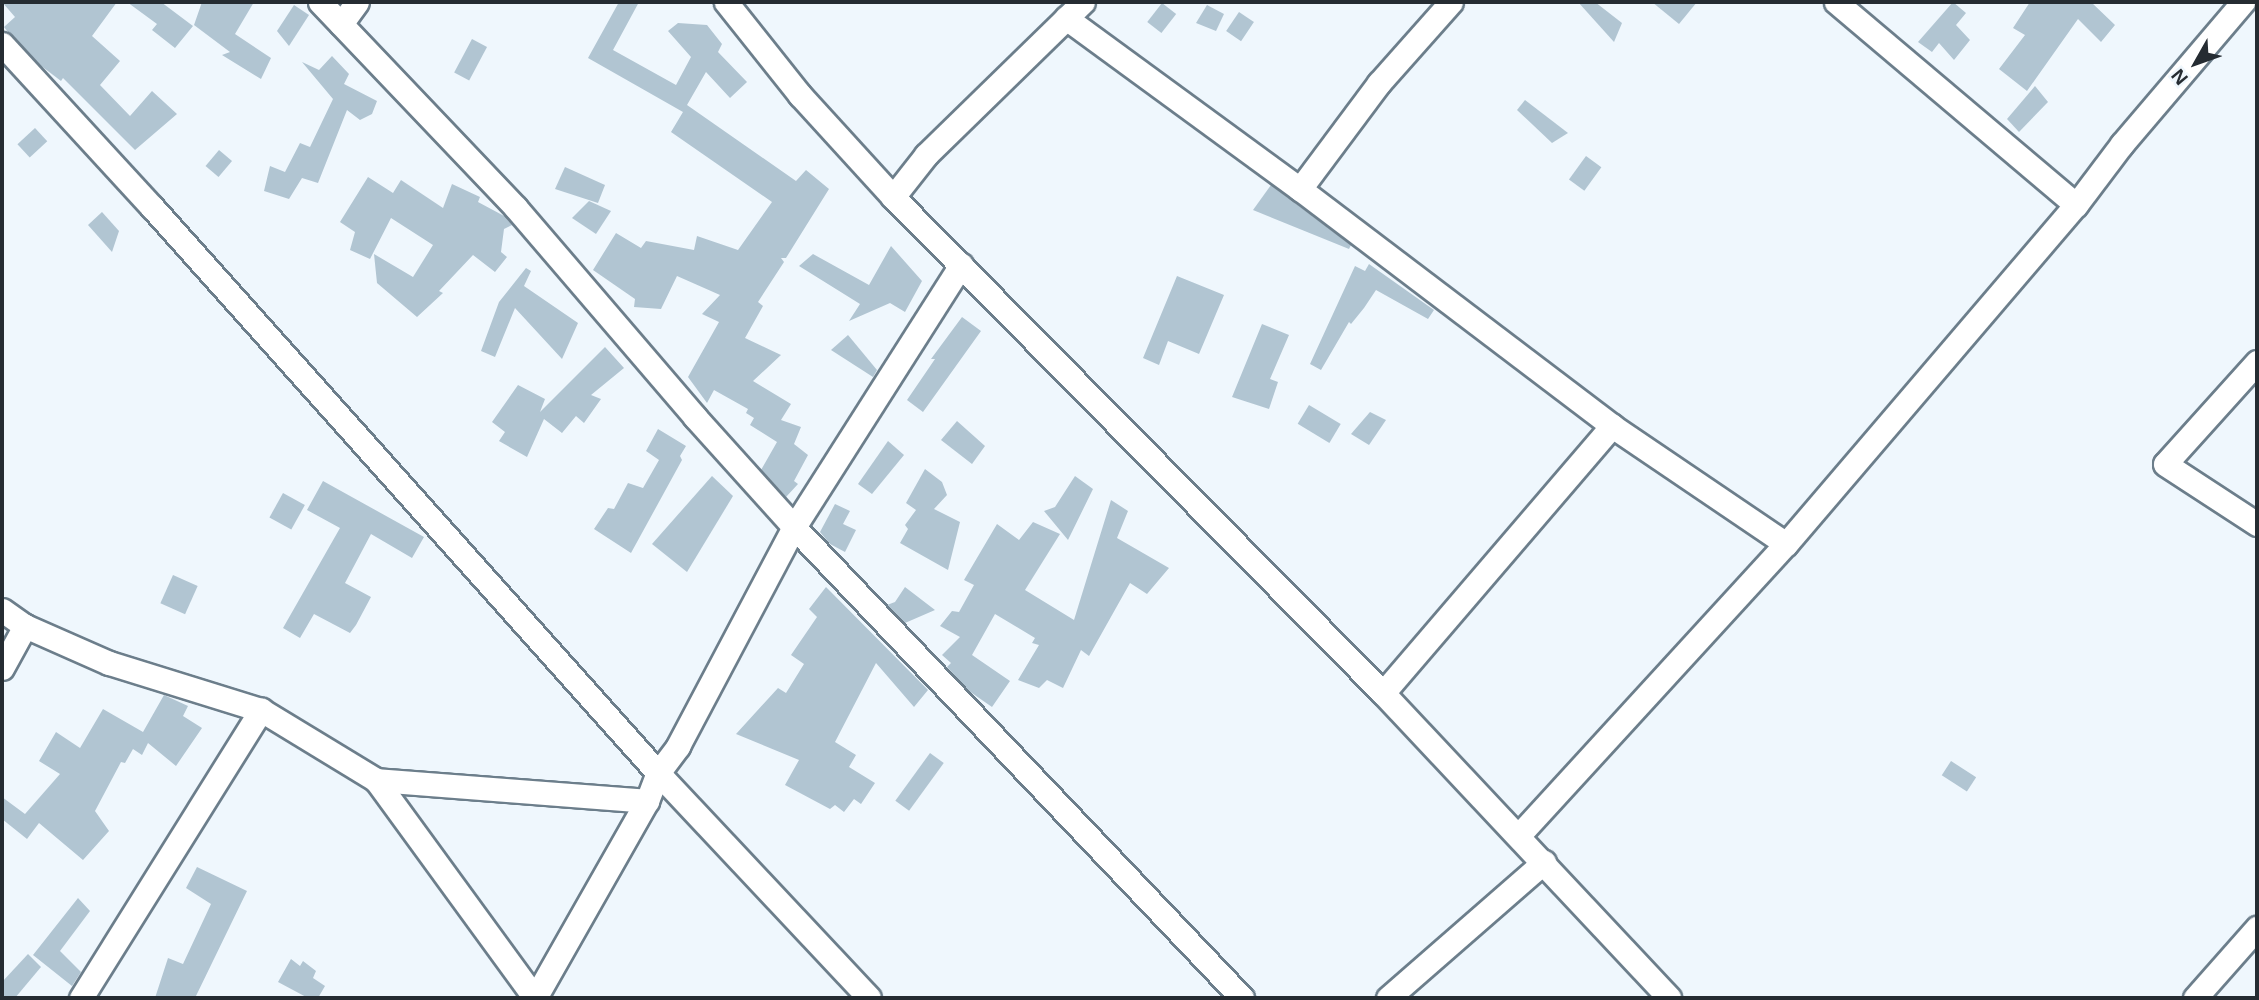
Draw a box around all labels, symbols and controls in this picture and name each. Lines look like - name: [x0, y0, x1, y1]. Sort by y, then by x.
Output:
- north arrow: [2161, 28, 2231, 98]
- text: N: [2167, 65, 2192, 89]

